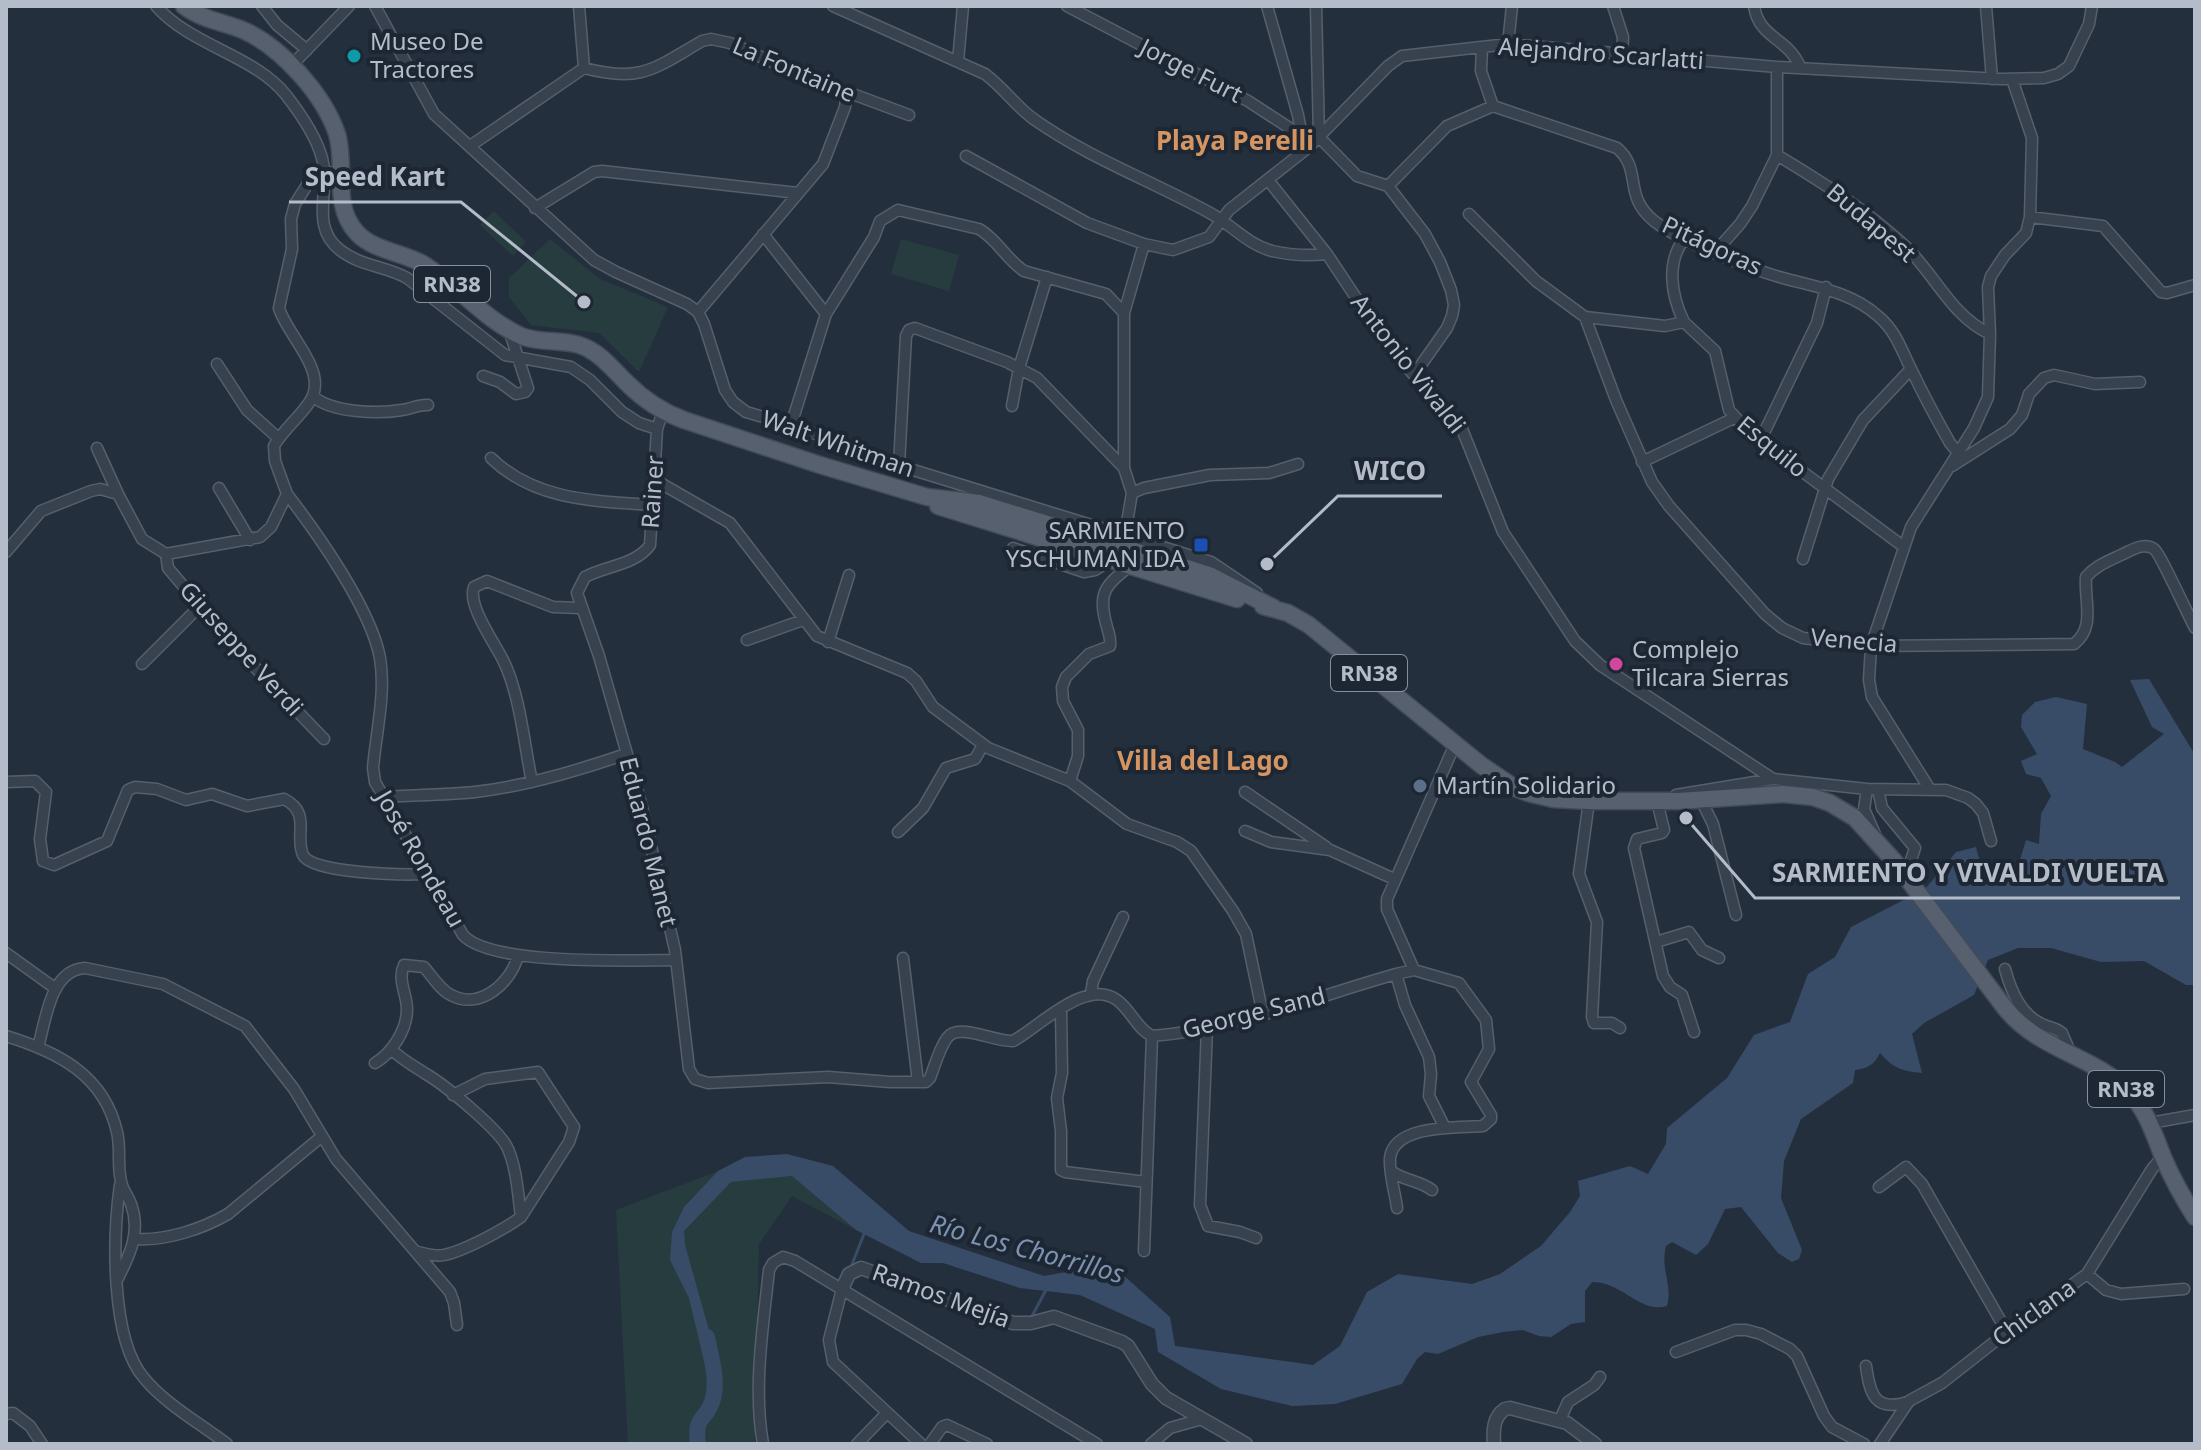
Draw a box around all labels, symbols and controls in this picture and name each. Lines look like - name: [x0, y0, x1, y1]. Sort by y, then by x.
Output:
- place label: Museo De Tractores: [370, 24, 483, 85]
- street label: La Fontaine: [728, 28, 861, 109]
- street label: Jorge Furt: [1133, 29, 1249, 110]
- street label: Alejandro Scarlatti: [1497, 29, 1705, 76]
- marker: Museo De Tractores: [345, 47, 363, 65]
- district label: Playa Perelli: [1156, 122, 1314, 158]
- callout: Speed Kart: [289, 152, 461, 202]
- text: Speed Kart: [305, 158, 445, 194]
- street label: Budapest: [1820, 175, 1924, 269]
- street label: Pitágoras: [1657, 207, 1768, 282]
- road number: RN38: [414, 266, 490, 302]
- street label: Antonio Vivaldi: [1344, 287, 1474, 440]
- street label: Walt Whitman: [758, 401, 919, 484]
- street label: Esquilo: [1731, 407, 1815, 484]
- callout: WICO: [1338, 446, 1442, 496]
- text: WICO: [1354, 452, 1426, 488]
- street label: Rainer: [633, 454, 671, 529]
- place label: SARMIENTO YSCHUMAN IDA: [1006, 513, 1186, 574]
- marker: SARMIENTO YSCHUMAN IDA: [1192, 536, 1210, 554]
- street label: Giuseppe Verdi: [173, 574, 311, 722]
- street label: Venecia: [1809, 619, 1899, 660]
- place label: Complejo Tilcara Sierras: [1632, 632, 1789, 693]
- road number: RN38: [1331, 655, 1407, 691]
- marker: Complejo Tilcara Sierras: [1607, 655, 1625, 673]
- district label: Villa del Lago: [1117, 742, 1289, 778]
- street label: Eduardo Manet: [612, 753, 687, 930]
- place label: Martín Solidario: [1436, 768, 1616, 801]
- marker: Martín Solidario: [1411, 777, 1429, 795]
- street label: José Rondeau: [368, 782, 474, 933]
- callout: SARMIENTO Y VIVALDI VUELTA: [1755, 848, 2180, 898]
- text: SARMIENTO Y VIVALDI VUELTA: [1772, 854, 2164, 890]
- street label: George Sand: [1179, 978, 1328, 1045]
- road number: RN38: [2088, 1071, 2164, 1107]
- water label: Río Los Chorrillos: [926, 1205, 1128, 1291]
- street label: Ramos Mejía: [868, 1254, 1015, 1335]
- street label: Chiclana: [1985, 1270, 2082, 1353]

